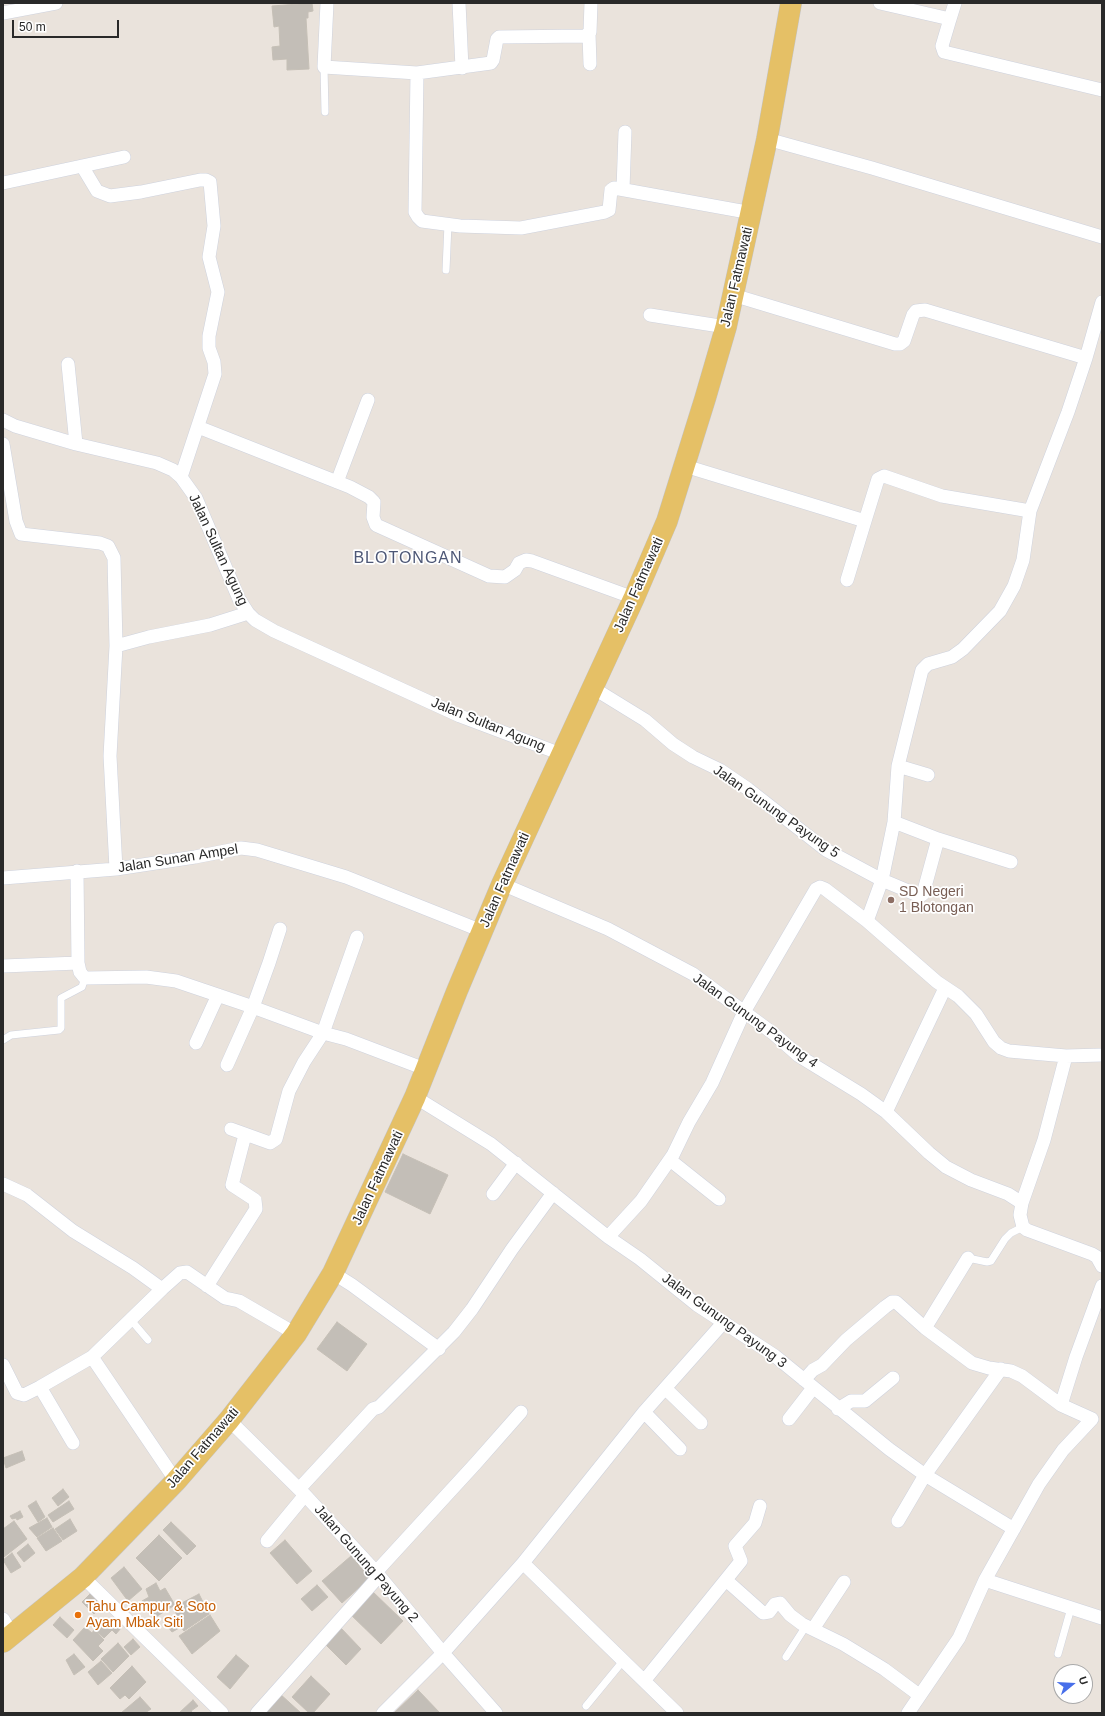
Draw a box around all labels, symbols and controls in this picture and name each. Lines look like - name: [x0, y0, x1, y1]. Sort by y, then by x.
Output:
- scale bar: [14, 12, 121, 38]
- text: 50 m: [19, 20, 46, 34]
- street label: Jalan Fatmawati: [717, 225, 757, 329]
- street label: Jalan Sultan Agung: [185, 491, 251, 609]
- street label: Jalan Fatmawati: [611, 535, 667, 635]
- district label: BLOTONGAN: [353, 549, 463, 569]
- street label: Jalan Sultan Agung: [429, 694, 547, 756]
- street label: Jalan Gunung Payung 5: [710, 762, 842, 862]
- street label: Jalan Fatmawati: [477, 830, 533, 930]
- street label: Jalan Sunan Ampel: [117, 841, 239, 877]
- place label: SD Negeri 1 Blotongan: [899, 884, 974, 916]
- marker: SD Negeri 1 Blotongan: [886, 895, 896, 905]
- street label: Jalan Gunung Payung 4: [689, 970, 821, 1072]
- street label: Jalan Fatmawati: [349, 1128, 407, 1228]
- street label: Jalan Gunung Payung 3: [658, 1270, 790, 1372]
- street label: Jalan Fatmawati: [163, 1404, 243, 1492]
- street label: Jalan Gunung Payung 2: [310, 1502, 422, 1626]
- place label: Tahu Campur & Soto Ayam Mbak Siti: [86, 1599, 216, 1632]
- marker: Tahu Campur & Soto Ayam Mbak Siti: [73, 1610, 83, 1620]
- north arrow: [1053, 1664, 1093, 1704]
- text: U: [1077, 1675, 1090, 1686]

